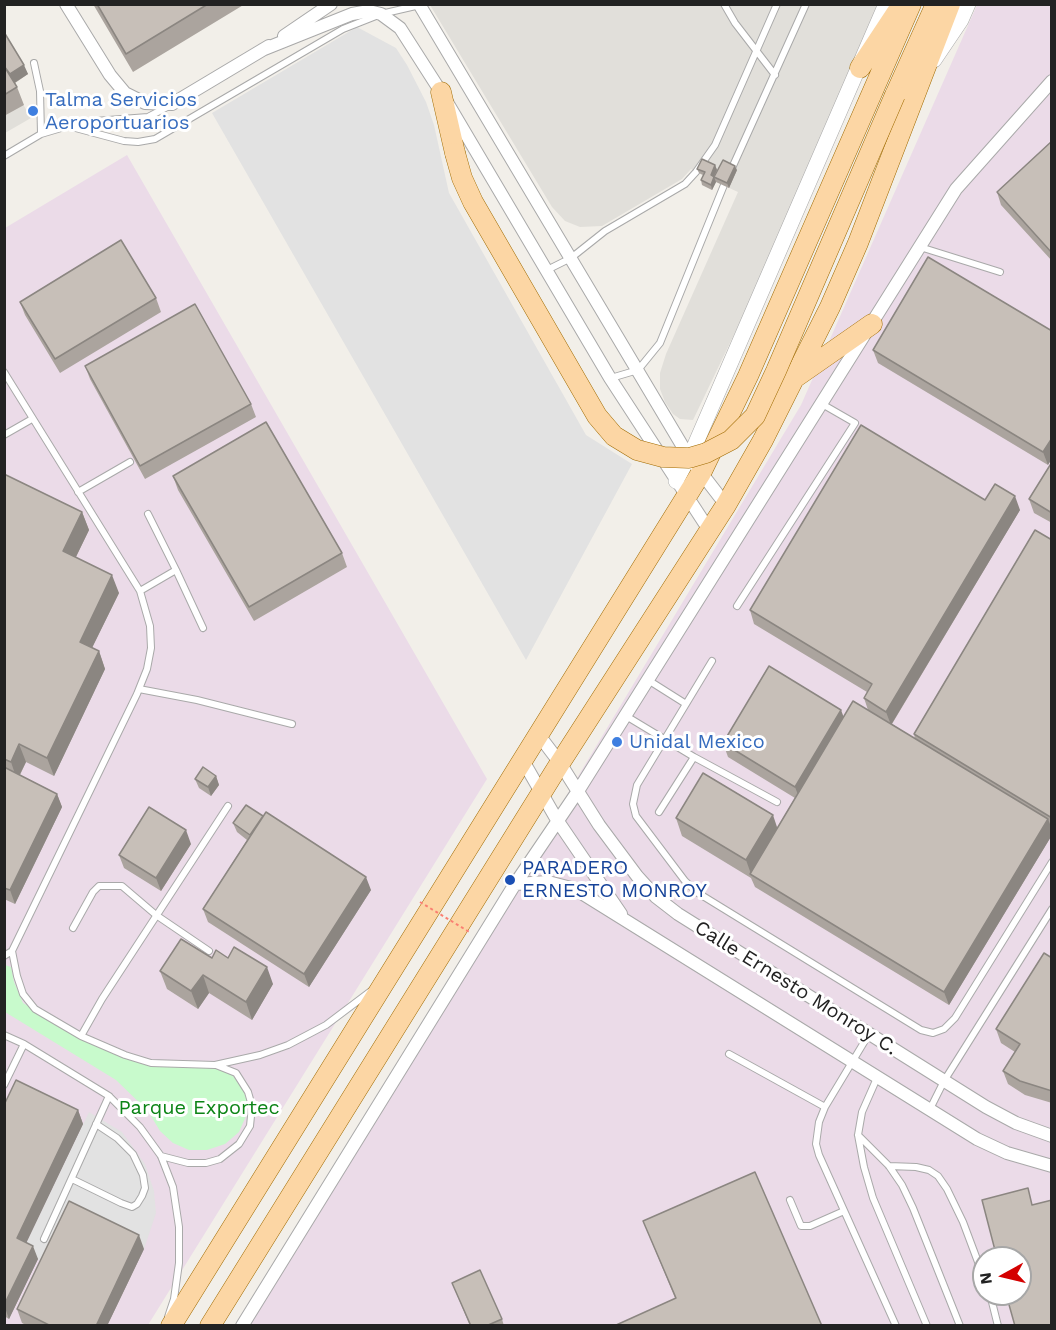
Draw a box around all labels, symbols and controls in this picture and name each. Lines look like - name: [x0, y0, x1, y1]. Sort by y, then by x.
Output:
- place label: Talma Servicios Aeroportuarios: [45, 88, 197, 135]
- marker: Talma Servicios Aeroportuarios: [26, 104, 40, 118]
- place label: Unidal Mexico: [629, 730, 765, 754]
- marker: Unidal Mexico: [610, 735, 624, 749]
- place label: PARADERO ERNESTO MONROY: [522, 856, 707, 903]
- marker: PARADERO ERNESTO MONROY: [503, 873, 517, 887]
- street label: Calle Ernesto Monroy C.: [690, 916, 902, 1060]
- park label: Parque Exportec: [118, 1096, 280, 1120]
- north arrow: [972, 1246, 1032, 1306]
- text: N: [975, 1271, 996, 1285]

